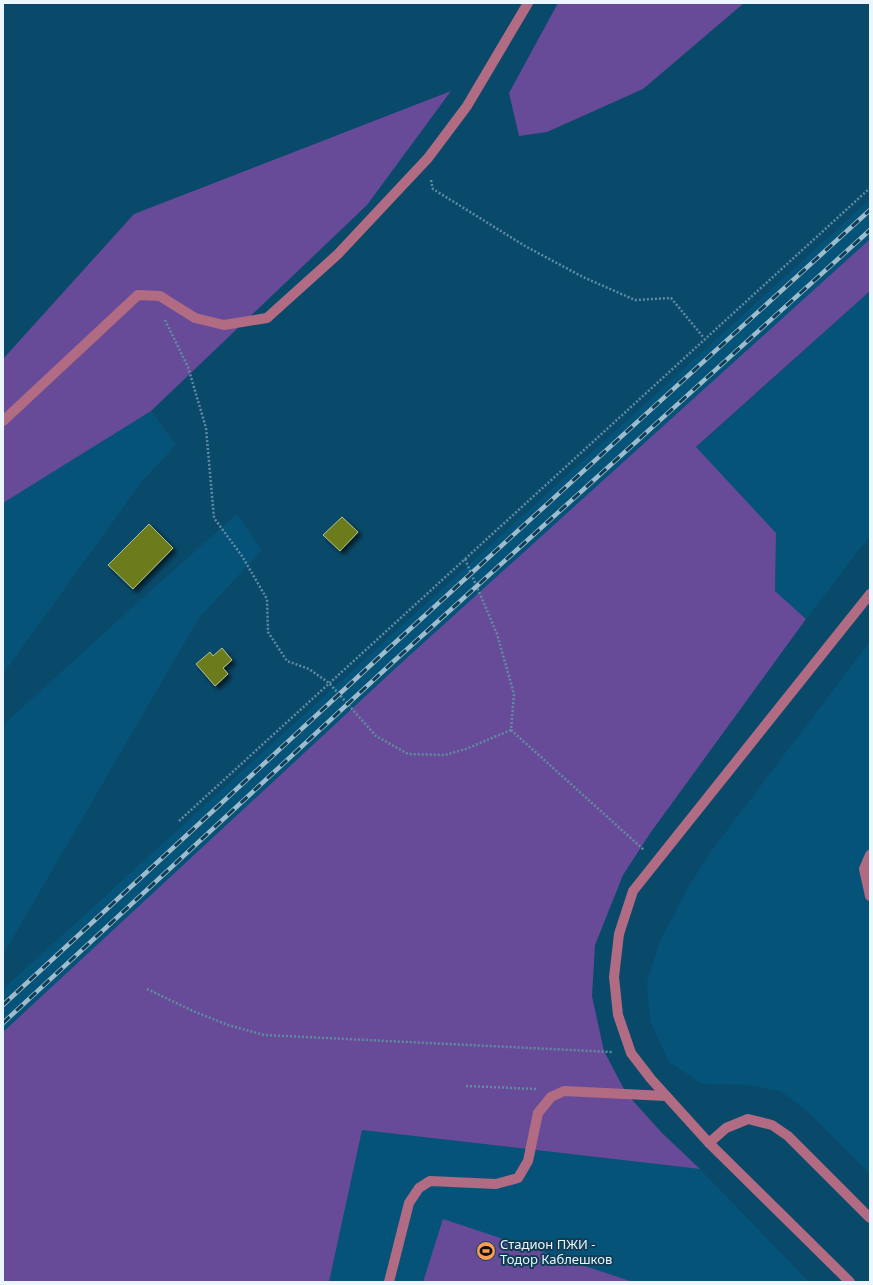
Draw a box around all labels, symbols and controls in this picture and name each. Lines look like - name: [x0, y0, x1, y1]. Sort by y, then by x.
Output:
- place label: Стадион ПЖИ - Тодор Каблешков: [500, 1235, 612, 1268]
- sports icon: Стадион ПЖИ - Тодор Каблешков: [475, 1240, 497, 1262]

